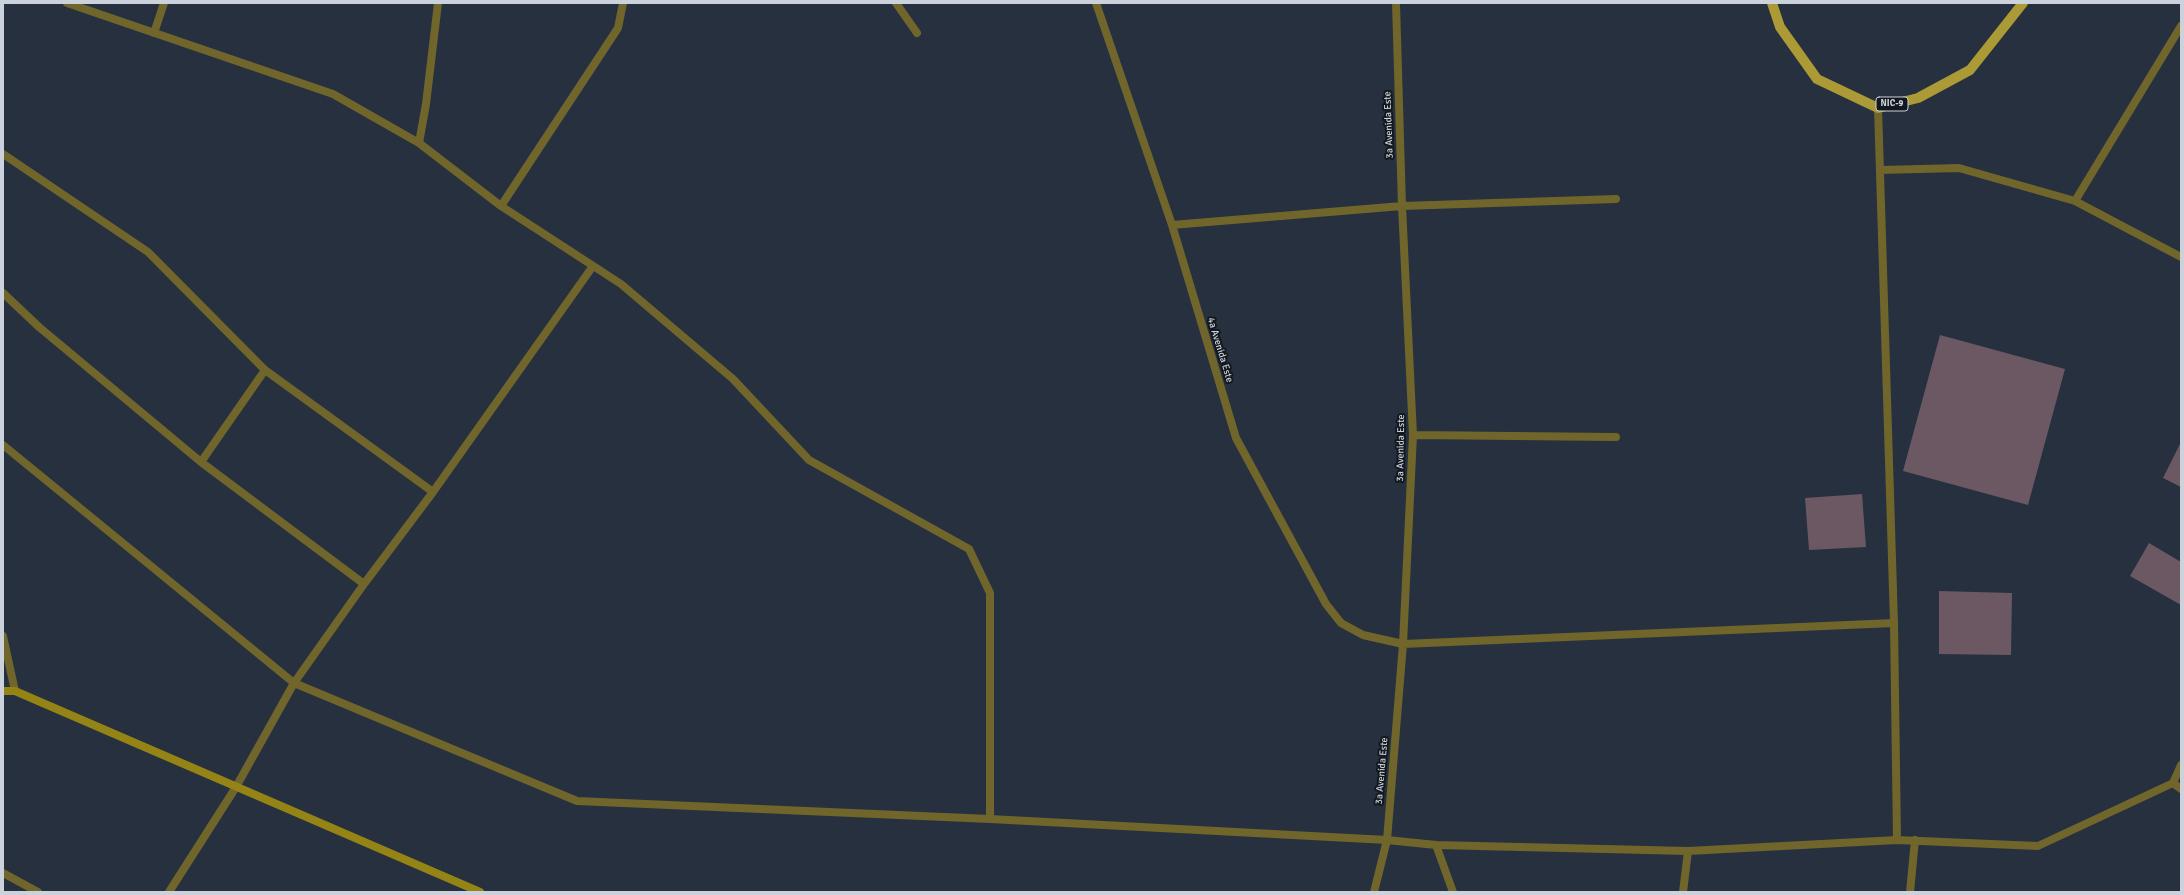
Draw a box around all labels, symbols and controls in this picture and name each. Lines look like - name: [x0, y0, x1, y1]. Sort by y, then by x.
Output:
- street label: 3a Avenida Este: [1382, 91, 1396, 159]
- road number: NIC-9: [1876, 97, 1908, 111]
- street label: 4a Avenida Este: [1204, 316, 1236, 384]
- street label: 3a Avenida Este: [1394, 414, 1408, 482]
- street label: 3a Avenida Este: [1373, 737, 1391, 805]

